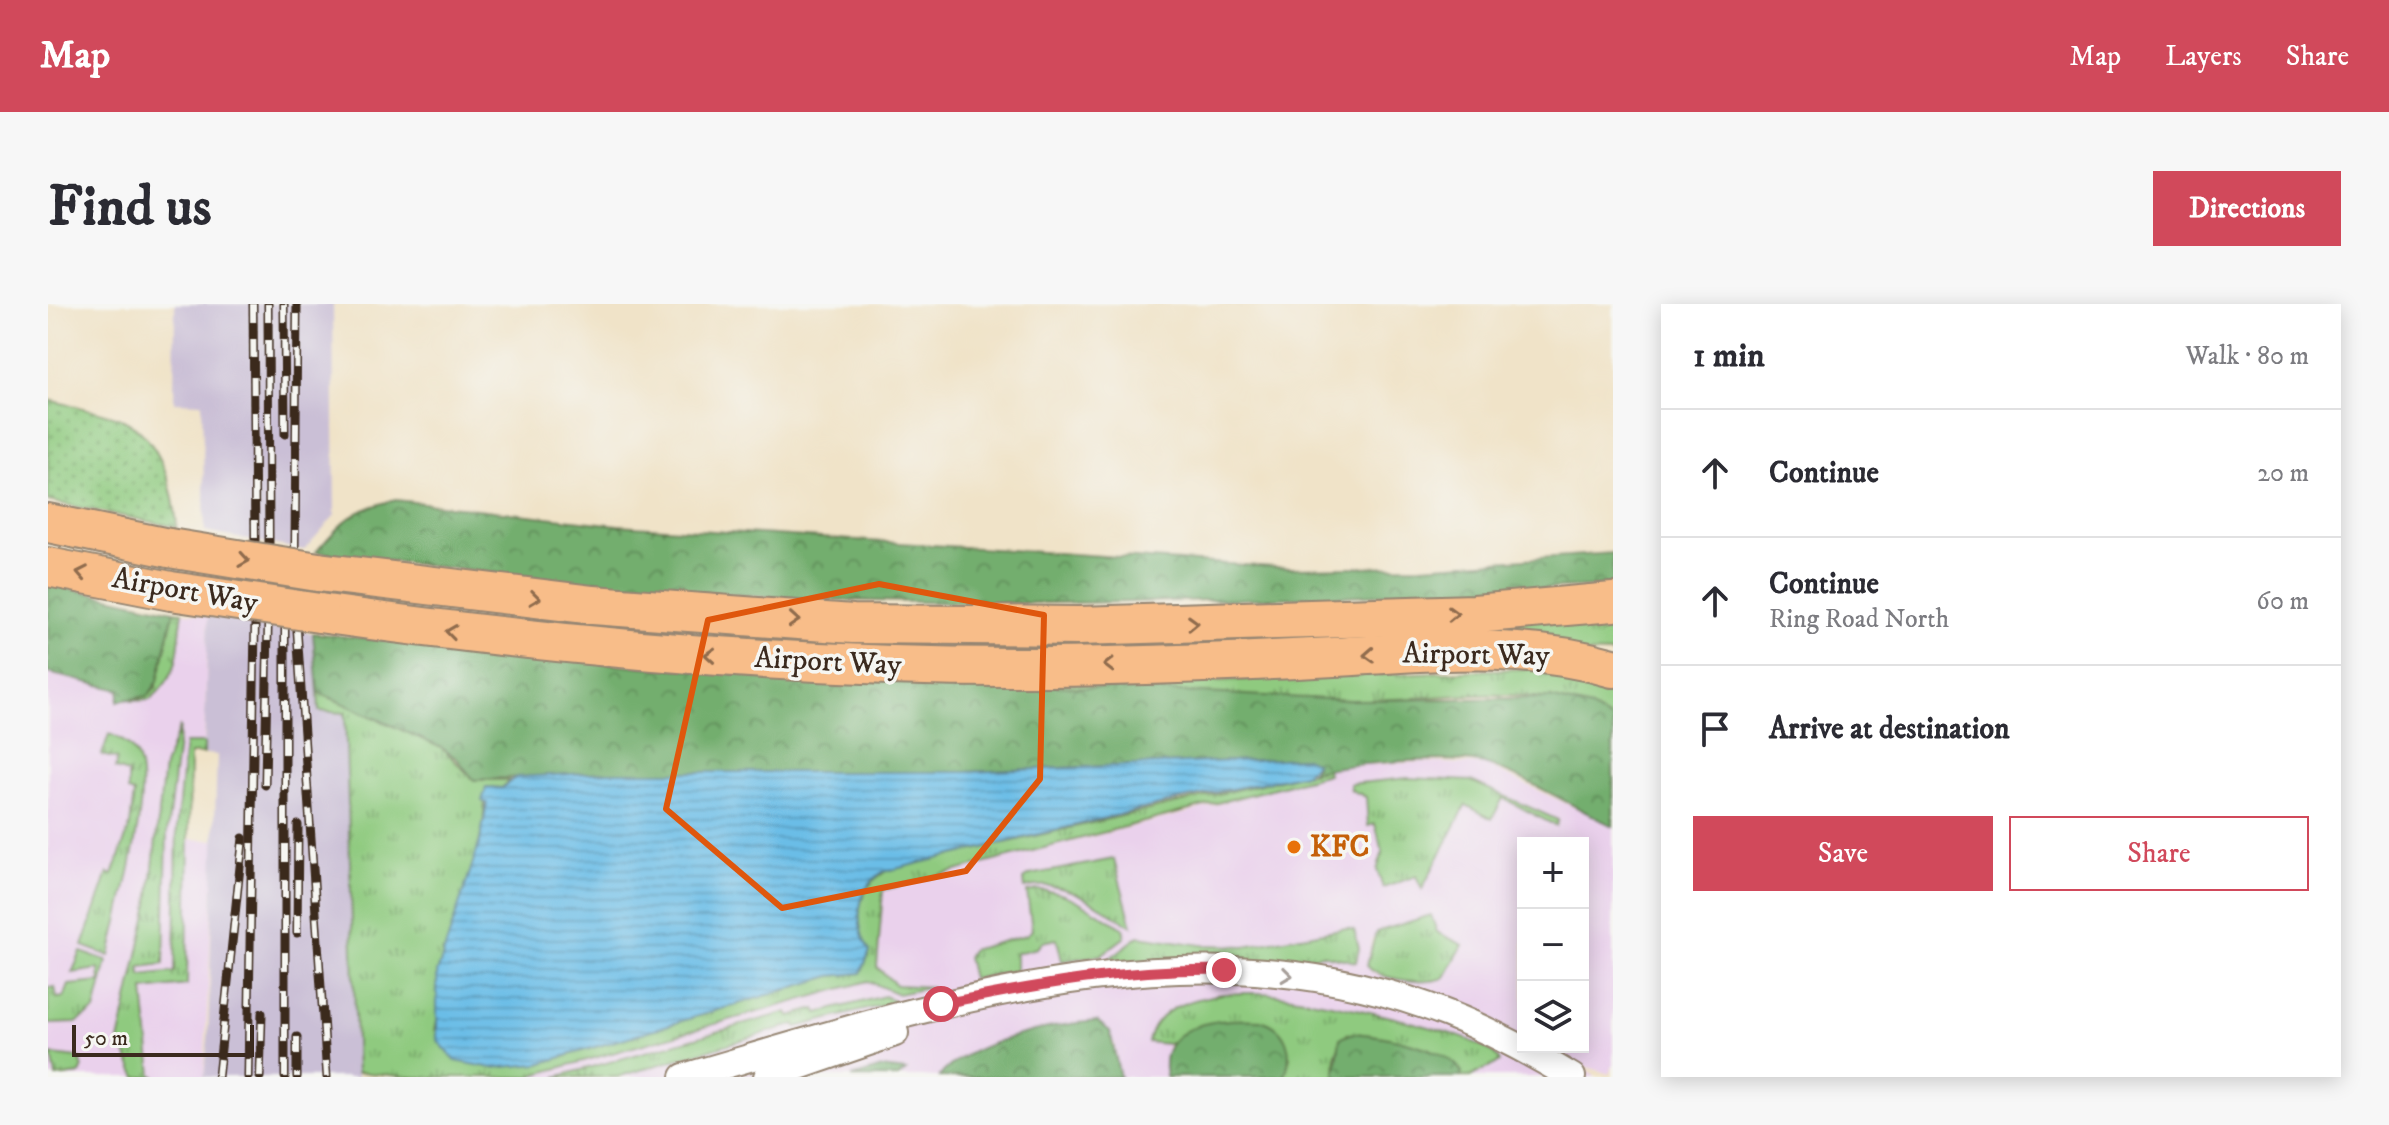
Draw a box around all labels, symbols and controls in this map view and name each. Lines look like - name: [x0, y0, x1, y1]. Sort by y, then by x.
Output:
- text: Map: [40, 32, 110, 80]
- text: Map: [2070, 39, 2121, 74]
- text: Layers: [2165, 39, 2242, 74]
- text: Share: [2286, 39, 2349, 74]
- button: Directions: [2153, 171, 2341, 246]
- text: Find us: [48, 173, 212, 243]
- text: 1 min: [1693, 335, 1765, 377]
- text: Walk · 80 m: [2185, 340, 2309, 373]
- icon: ahead: [1693, 451, 1737, 495]
- text: Continue: [1769, 455, 1879, 492]
- text: 20 m: [2257, 457, 2309, 490]
- one-way arrow: [237, 551, 250, 568]
- street label: Airport Way: [109, 560, 261, 622]
- one-way arrow: [75, 566, 89, 583]
- text: Continue: [1769, 566, 1879, 603]
- icon: ahead: [1693, 579, 1737, 623]
- text: 60 m: [2256, 585, 2309, 618]
- one-way arrow: [528, 589, 541, 606]
- text: Ring Road North: [1769, 603, 1949, 636]
- one-way arrow: [1447, 606, 1460, 623]
- one-way arrow: [787, 611, 800, 628]
- one-way arrow: [1187, 614, 1200, 631]
- one-way arrow: [444, 624, 458, 641]
- street label: Airport Way: [1402, 635, 1551, 675]
- street label: Airport Way: [753, 640, 903, 684]
- one-way arrow: [703, 647, 716, 664]
- one-way arrow: [1362, 647, 1375, 664]
- one-way arrow: [1102, 657, 1115, 674]
- icon: arrive: [1693, 707, 1737, 751]
- text: Arrive at destination: [1769, 711, 2010, 748]
- button: Save: [1693, 816, 1993, 891]
- button: Share: [2009, 816, 2309, 891]
- place label: KFC: [1310, 829, 1369, 866]
- map controls: [1517, 837, 1589, 1053]
- button: +: [1517, 837, 1589, 909]
- marker: KFC: [1285, 838, 1303, 856]
- button: −: [1517, 909, 1589, 981]
- route end: [1206, 952, 1242, 988]
- one-way arrow: [1281, 966, 1294, 983]
- button: layers: [1517, 981, 1589, 1053]
- route start: [923, 986, 959, 1022]
- scale bar: [72, 1021, 254, 1057]
- text: 50 m: [84, 1025, 128, 1052]

